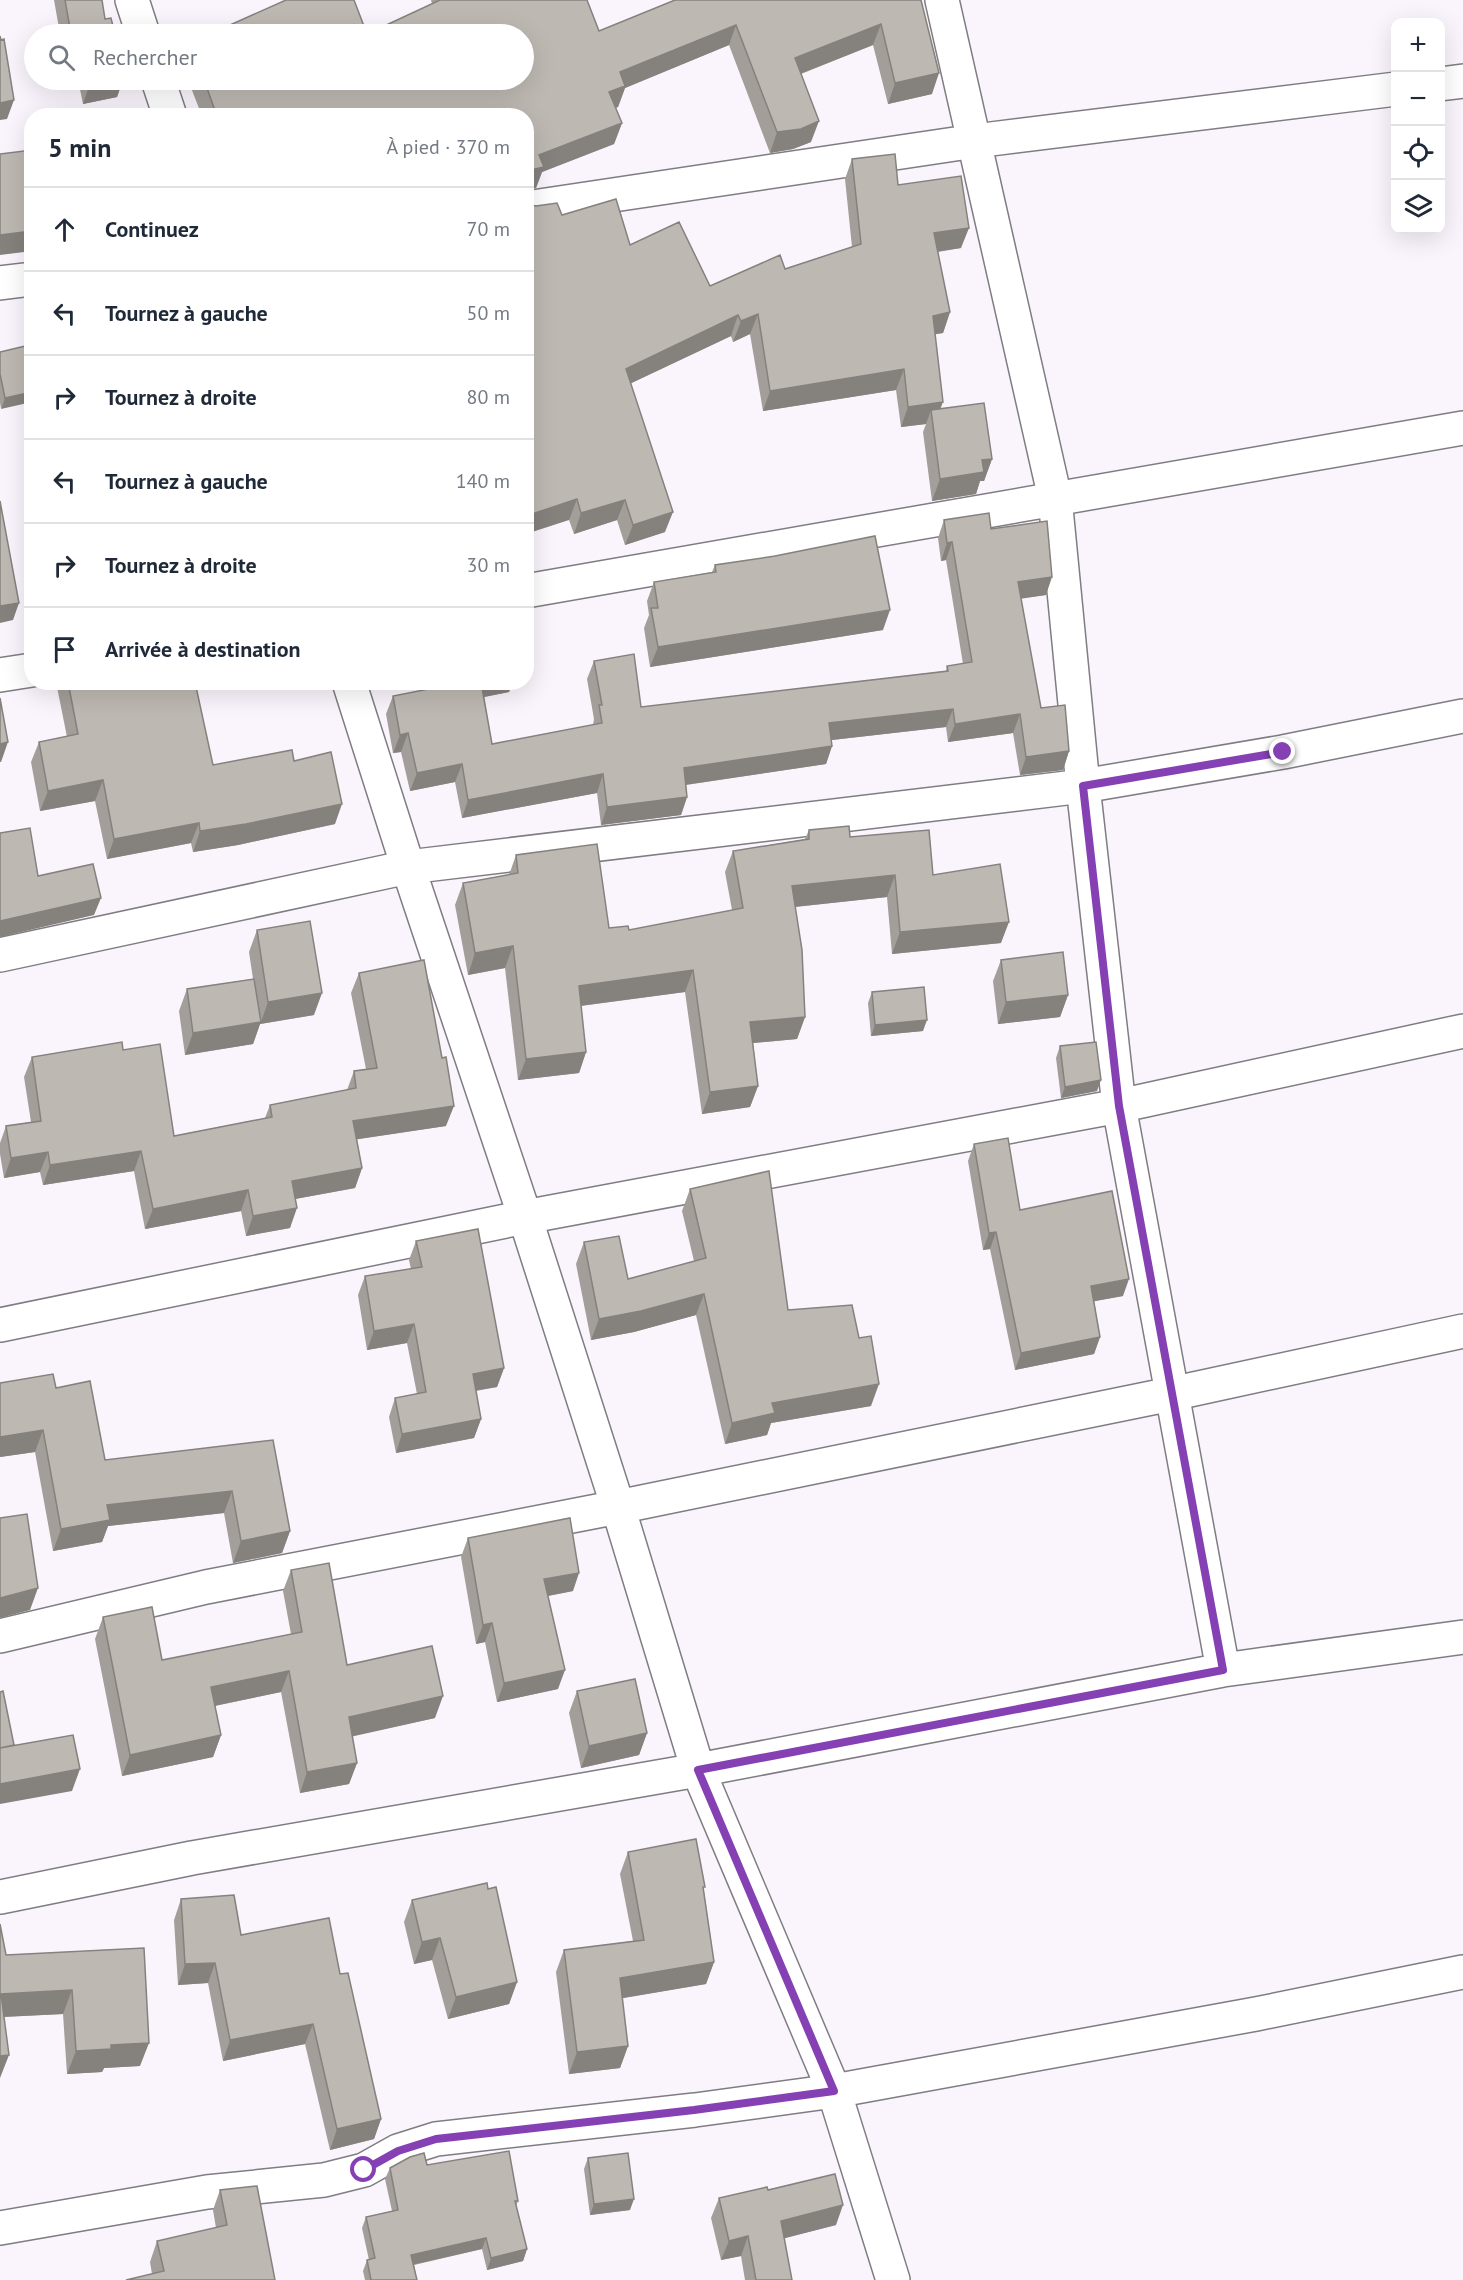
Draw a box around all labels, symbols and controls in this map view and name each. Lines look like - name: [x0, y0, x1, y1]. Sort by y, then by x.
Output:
- map controls: [1391, 18, 1445, 234]
- button: +: [1391, 18, 1445, 72]
- search box: [24, 24, 534, 90]
- icon: search: [45, 41, 78, 74]
- text: Rechercher: [93, 43, 197, 71]
- button: −: [1391, 72, 1445, 126]
- button: locate: [1391, 126, 1445, 180]
- text: 5 min: [48, 131, 111, 164]
- text: À pied · 370 m: [386, 134, 510, 160]
- button: layers: [1391, 180, 1445, 234]
- icon: ahead: [48, 213, 81, 246]
- text: Continuez: [105, 215, 199, 243]
- text: 70 m: [467, 216, 510, 242]
- icon: left: [48, 297, 81, 330]
- text: Tournez à gauche: [105, 299, 268, 327]
- text: 50 m: [467, 300, 510, 326]
- icon: right: [48, 381, 81, 414]
- text: Tournez à droite: [105, 383, 257, 411]
- text: 80 m: [467, 384, 510, 410]
- icon: left: [48, 465, 81, 498]
- text: Tournez à gauche: [105, 467, 268, 495]
- text: 140 m: [456, 468, 510, 494]
- icon: right: [48, 549, 81, 582]
- text: Tournez à droite: [105, 551, 257, 579]
- text: 30 m: [467, 552, 510, 578]
- icon: arrive: [48, 633, 81, 666]
- text: Arrivée à destination: [105, 635, 301, 663]
- route end: [1269, 738, 1295, 764]
- route start: [350, 2156, 376, 2182]

